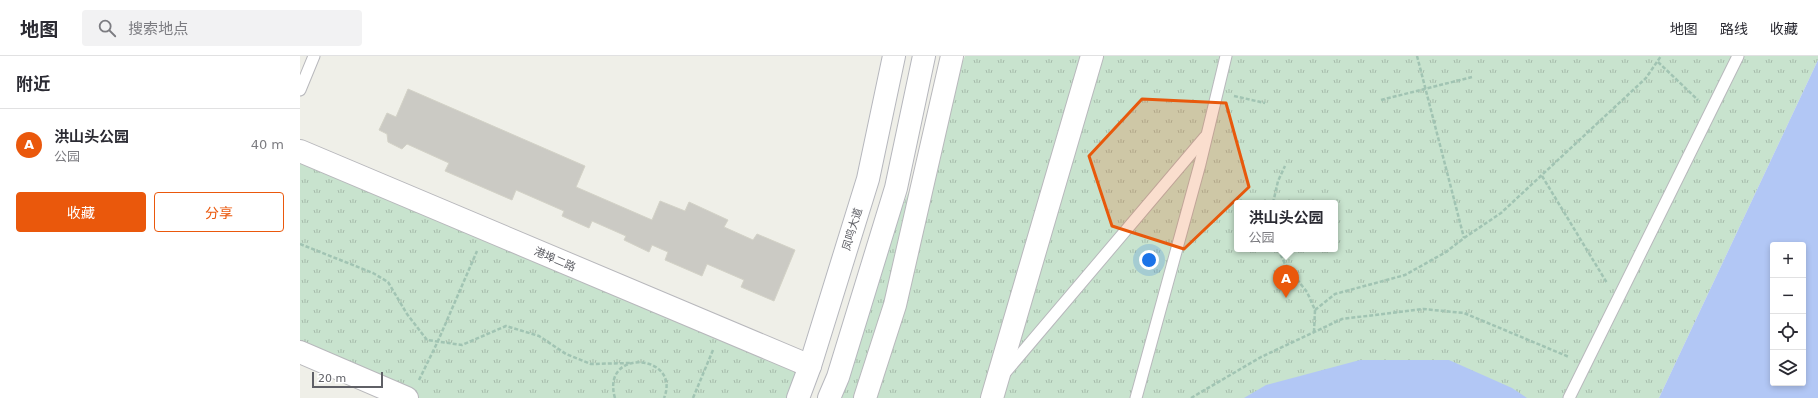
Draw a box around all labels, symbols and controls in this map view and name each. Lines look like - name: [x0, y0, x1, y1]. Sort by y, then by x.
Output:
- search box: [82, 10, 362, 46]
- icon: search: [96, 17, 118, 39]
- text: 地图: [20, 18, 58, 40]
- text: 搜索地点: [128, 20, 188, 38]
- text: 地图: [1670, 21, 1698, 37]
- text: 路线: [1720, 21, 1748, 37]
- text: 收藏: [1770, 21, 1798, 37]
- text: 附近: [16, 74, 50, 94]
- text: 洪山头公园: [54, 128, 129, 146]
- text: A: [24, 137, 34, 152]
- text: 40 m: [251, 137, 284, 152]
- text: 公园: [54, 149, 80, 164]
- button: 收藏: [16, 192, 146, 232]
- button: 分享: [154, 192, 284, 232]
- popup: [1234, 200, 1338, 252]
- street label: 凤鸣大道: [840, 206, 865, 252]
- text: 洪山头公园: [1248, 209, 1324, 227]
- text: 公园: [1248, 230, 1275, 245]
- map controls: [1770, 242, 1806, 386]
- button: +: [1770, 242, 1806, 278]
- street label: 港埠二路: [532, 245, 578, 274]
- your location: [1139, 250, 1159, 270]
- pin: A: [1273, 265, 1299, 298]
- button: −: [1770, 278, 1806, 314]
- button: locate: [1770, 314, 1806, 350]
- button: layers: [1770, 350, 1806, 386]
- scale bar: [312, 370, 383, 389]
- text: 20 m: [318, 372, 346, 385]

